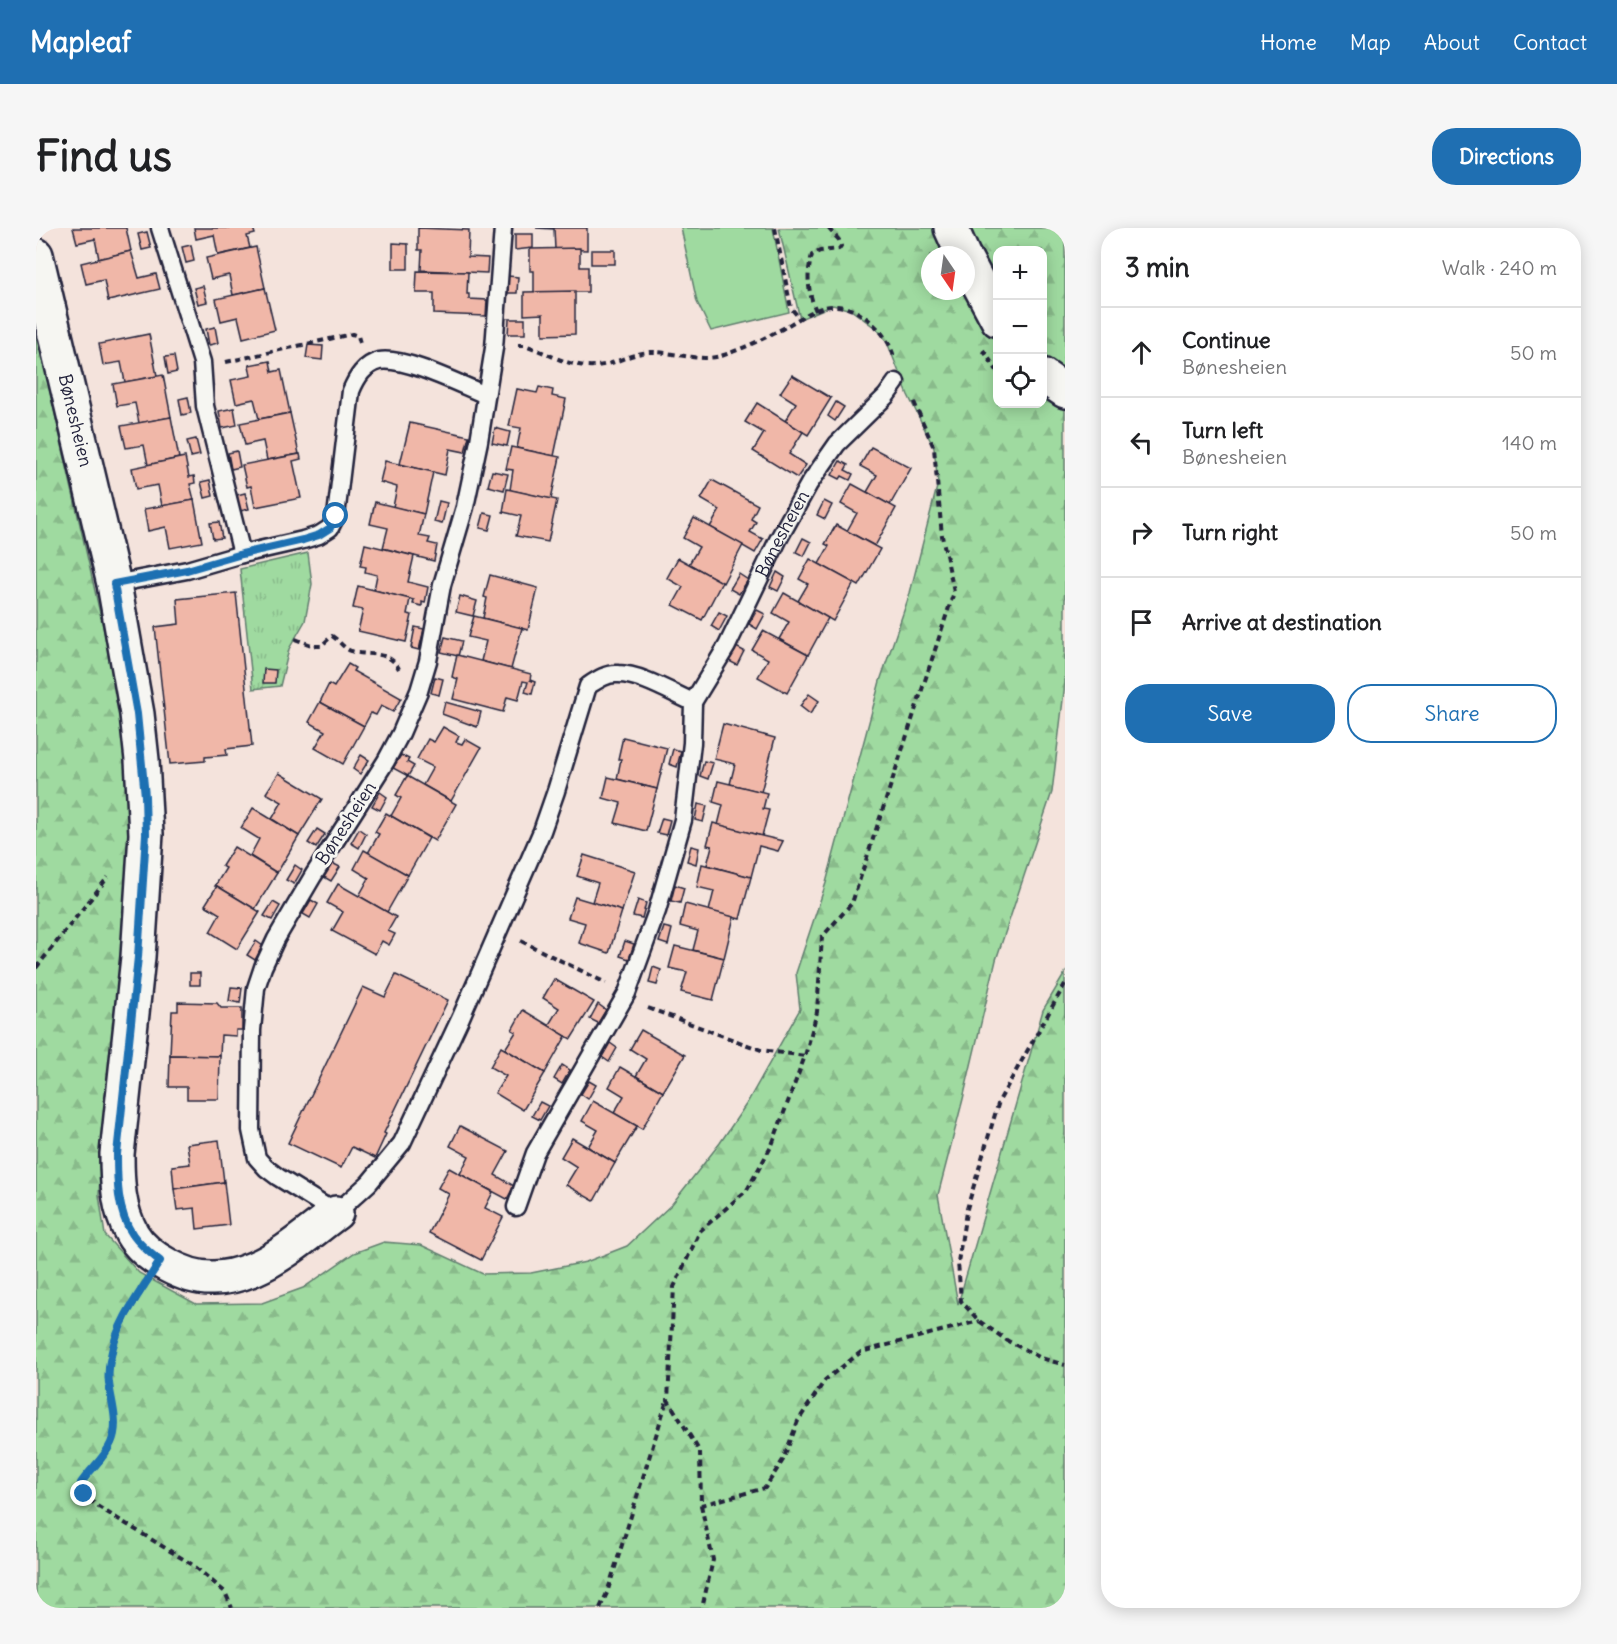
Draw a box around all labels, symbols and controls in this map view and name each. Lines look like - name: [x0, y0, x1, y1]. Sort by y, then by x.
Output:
- text: Mapleaf: [30, 24, 131, 60]
- text: Home: [1260, 29, 1317, 56]
- text: Map: [1350, 29, 1391, 56]
- text: About: [1424, 29, 1480, 56]
- text: Contact: [1513, 29, 1587, 56]
- button: Directions: [1432, 128, 1581, 185]
- text: Find us: [36, 130, 172, 182]
- north arrow: [921, 246, 975, 300]
- map controls: [993, 246, 1047, 408]
- button: +: [993, 246, 1047, 300]
- text: 3 min: [1125, 251, 1190, 284]
- text: Walk · 240 m: [1442, 255, 1557, 280]
- button: −: [993, 300, 1047, 354]
- text: Continue: [1182, 326, 1271, 354]
- icon: ahead: [1125, 336, 1158, 369]
- text: 50 m: [1510, 340, 1557, 365]
- button: locate: [993, 354, 1047, 408]
- text: Bønesheien: [1182, 354, 1287, 379]
- street label: Bønesheien: [54, 372, 98, 469]
- text: Turn left: [1182, 416, 1263, 444]
- icon: left: [1125, 426, 1158, 459]
- text: 140 m: [1502, 430, 1557, 455]
- text: Bønesheien: [1182, 444, 1287, 469]
- street label: Bønesheien: [750, 486, 814, 581]
- route start: [322, 502, 348, 528]
- icon: right: [1125, 516, 1158, 549]
- text: Turn right: [1182, 518, 1278, 546]
- text: 50 m: [1510, 520, 1557, 545]
- icon: arrive: [1125, 606, 1158, 639]
- text: Arrive at destination: [1182, 608, 1382, 636]
- button: Save: [1125, 684, 1335, 743]
- button: Share: [1347, 684, 1557, 743]
- street label: Bønesheien: [310, 777, 381, 869]
- route end: [70, 1480, 96, 1506]

